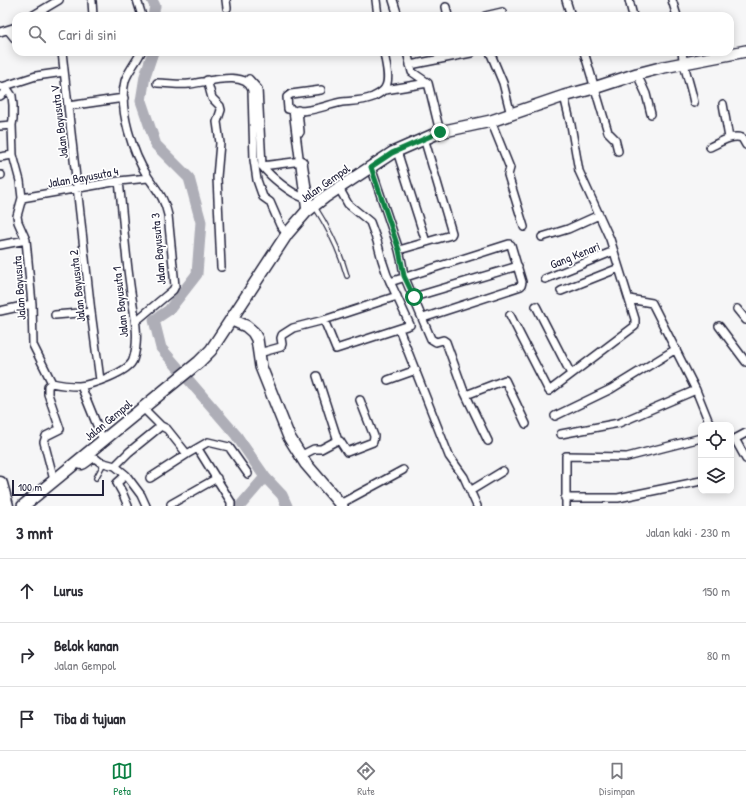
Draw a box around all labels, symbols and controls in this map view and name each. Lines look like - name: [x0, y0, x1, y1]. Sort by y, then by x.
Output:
- search box: [12, 12, 734, 56]
- icon: search: [26, 23, 48, 45]
- text: Cari di sini: [58, 24, 117, 45]
- street label: Jalan Bayusuta V: [46, 84, 72, 160]
- route end: [431, 123, 449, 141]
- street label: Jalan Gempol: [297, 159, 354, 206]
- street label: Jalan Bayusuta 4: [46, 162, 120, 192]
- street label: Jalan Bayusuta 3: [146, 212, 170, 286]
- street label: Gang Kenari: [547, 237, 603, 273]
- street label: Jalan Bayusuta 2: [65, 249, 89, 323]
- street label: Jalan Bayusuta: [8, 255, 30, 321]
- street label: Jalan Bayusuta 1: [108, 266, 132, 338]
- route start: [405, 288, 423, 306]
- street label: Jalan Gempol: [80, 395, 136, 445]
- map controls: [698, 422, 734, 494]
- button: locate: [698, 422, 734, 458]
- button: layers: [698, 458, 734, 494]
- scale bar: [12, 478, 104, 497]
- text: 100 m: [18, 480, 42, 494]
- text: 3 mnt: [16, 521, 53, 544]
- text: Jalan kaki · 230 m: [646, 523, 730, 541]
- icon: ahead: [16, 580, 38, 602]
- text: Lurus: [54, 580, 83, 601]
- text: 150 m: [702, 582, 730, 600]
- text: Belok kanan: [54, 635, 119, 656]
- icon: right: [16, 644, 38, 666]
- text: 80 m: [707, 646, 730, 664]
- text: Jalan Gempol: [54, 656, 116, 674]
- icon: arrive: [16, 708, 38, 730]
- text: Tiba di tujuan: [54, 708, 126, 729]
- tab: Peta: [111, 760, 133, 798]
- tab: Rute: [355, 760, 377, 798]
- tab: Disimpan: [599, 760, 635, 798]

